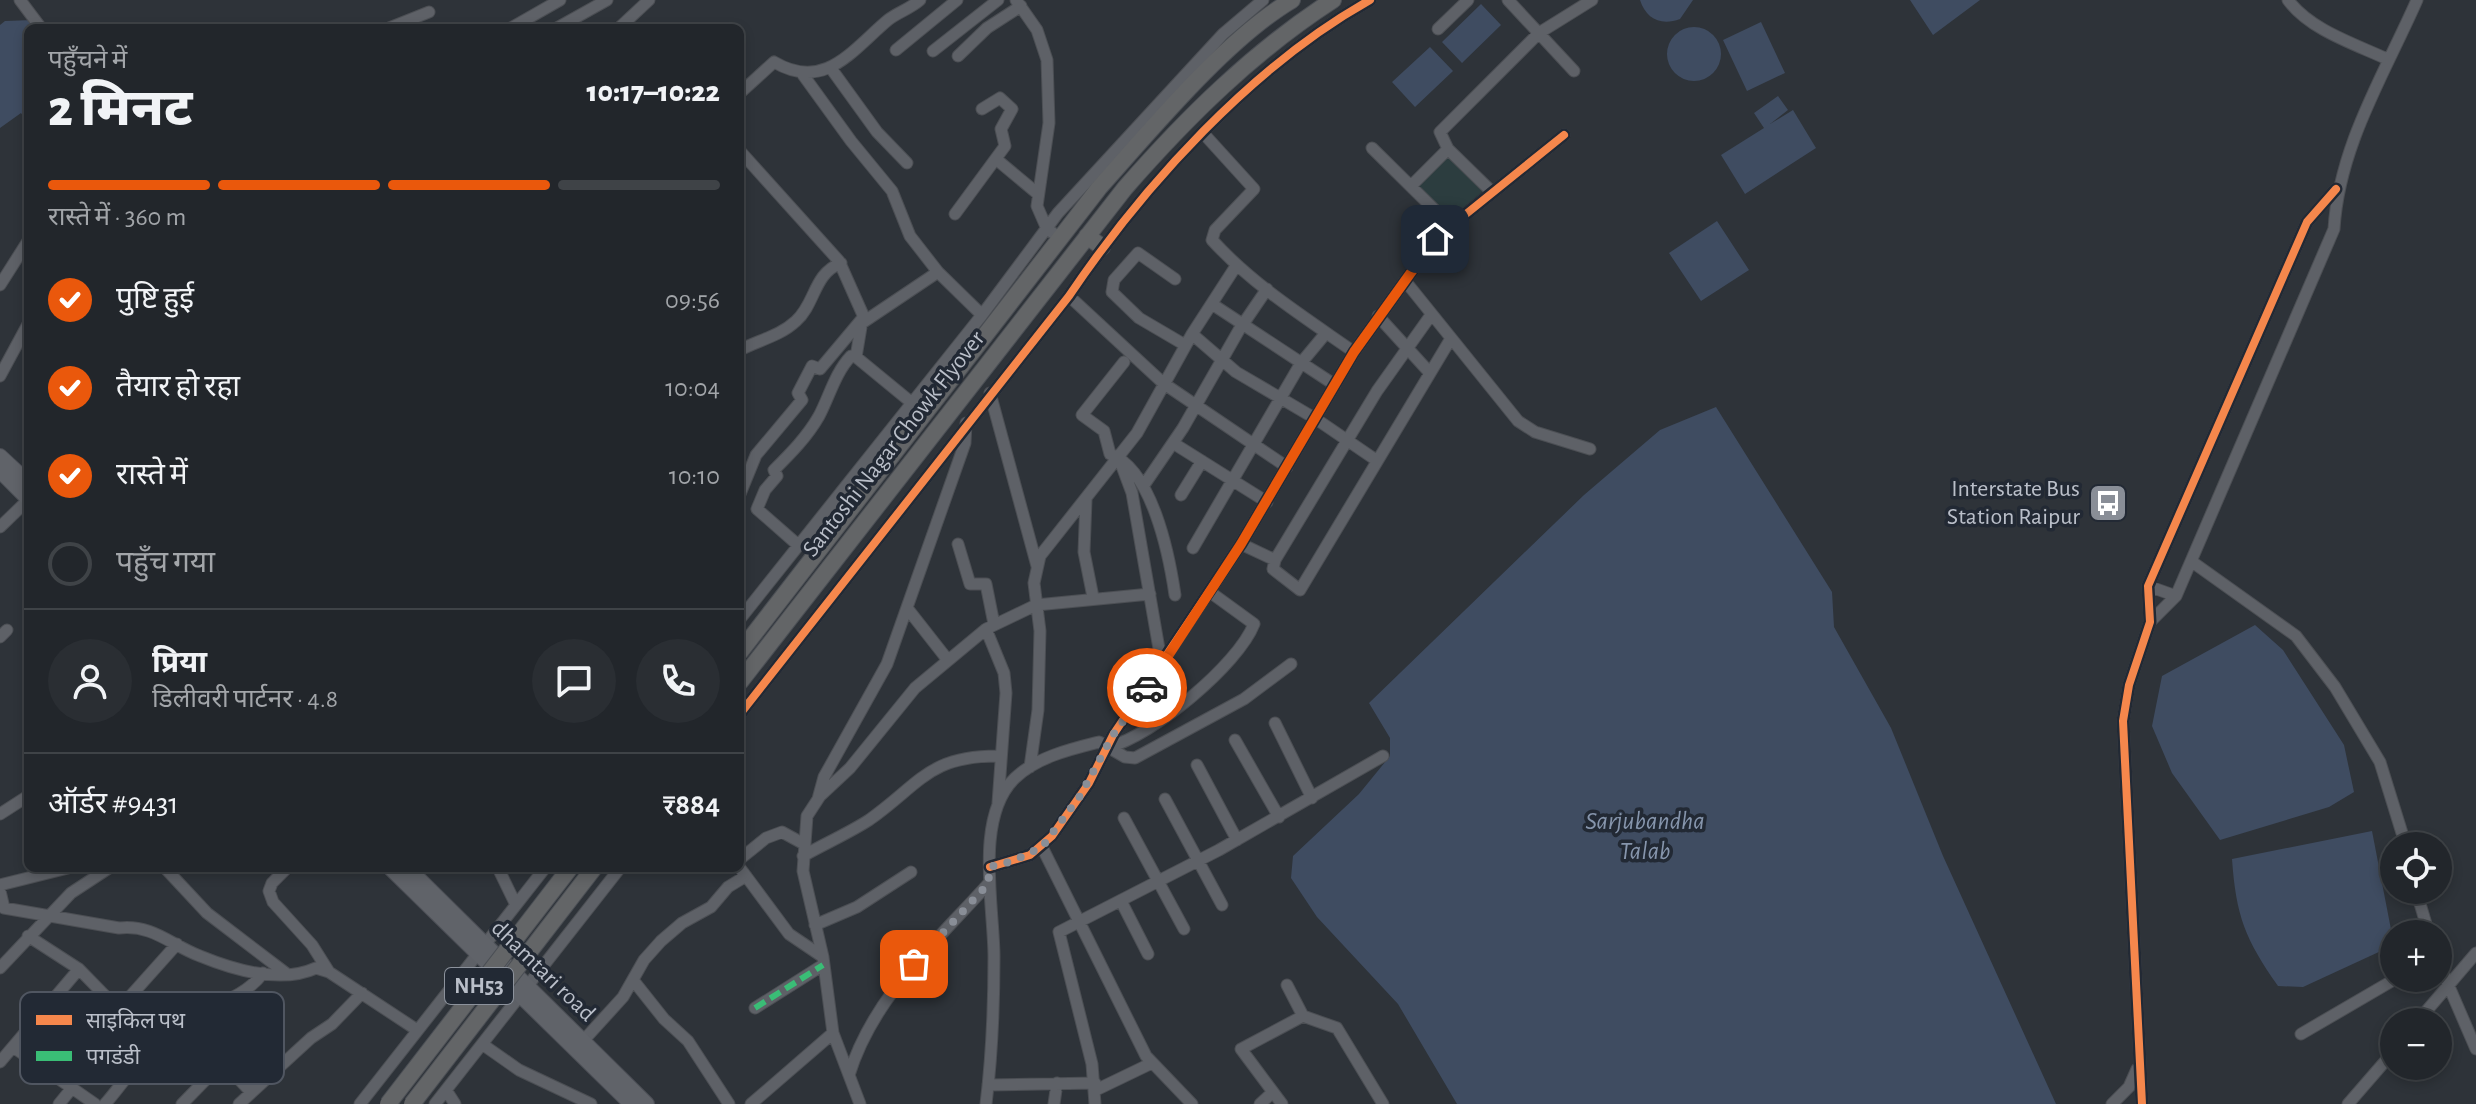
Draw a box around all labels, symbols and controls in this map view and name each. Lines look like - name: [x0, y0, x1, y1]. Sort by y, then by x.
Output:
- text: पहुँचने में: [48, 47, 127, 73]
- text: 10:17–10:22: [587, 77, 720, 107]
- text: 2 मिनट: [48, 83, 192, 135]
- text: रास्ते में · 360 m: [48, 204, 186, 230]
- pin: [1401, 205, 1469, 273]
- icon: home: [1413, 217, 1457, 261]
- icon: check: [48, 278, 92, 322]
- text: पुष्टि हुई: [116, 284, 194, 314]
- text: 09:56: [665, 287, 720, 313]
- street label: Santoshi Nagar Chowk Flyover: [799, 326, 989, 561]
- icon: check: [48, 366, 92, 410]
- text: तैयार हो रहा: [116, 372, 240, 402]
- text: 10:04: [665, 375, 720, 401]
- icon: check: [48, 454, 92, 498]
- text: रास्ते में: [116, 460, 188, 490]
- text: 10:10: [669, 463, 720, 489]
- place label: Interstate Bus Station Raipur: [1947, 477, 2080, 529]
- bus stop icon: Interstate Bus Station Raipur: [2087, 482, 2129, 524]
- text: पहुँच गया: [116, 548, 215, 578]
- button: person: [48, 639, 132, 723]
- button: chat: [532, 639, 616, 723]
- button: phone: [636, 639, 720, 723]
- text: प्रिया: [152, 648, 207, 678]
- courier: [1107, 648, 1187, 728]
- icon: car: [1125, 666, 1169, 710]
- text: डिलीवरी पार्टनर · 4.8: [152, 686, 338, 712]
- text: ऑर्डर #9431: [48, 789, 179, 819]
- text: ₹884: [663, 790, 720, 820]
- water label: Sarjubandha Talab: [1585, 808, 1705, 864]
- map controls: [2380, 832, 2452, 1080]
- button: locate: [2380, 832, 2452, 904]
- street label: dhamtari road: [486, 916, 600, 1026]
- button: +: [2380, 920, 2452, 992]
- pin: [880, 930, 948, 998]
- icon: bag: [892, 942, 936, 986]
- road number: NH53: [445, 968, 513, 1004]
- legend: [20, 992, 284, 1084]
- text: साइकिल पथ: [86, 1008, 186, 1032]
- button: −: [2380, 1008, 2452, 1080]
- text: पगडंडी: [86, 1044, 140, 1068]

